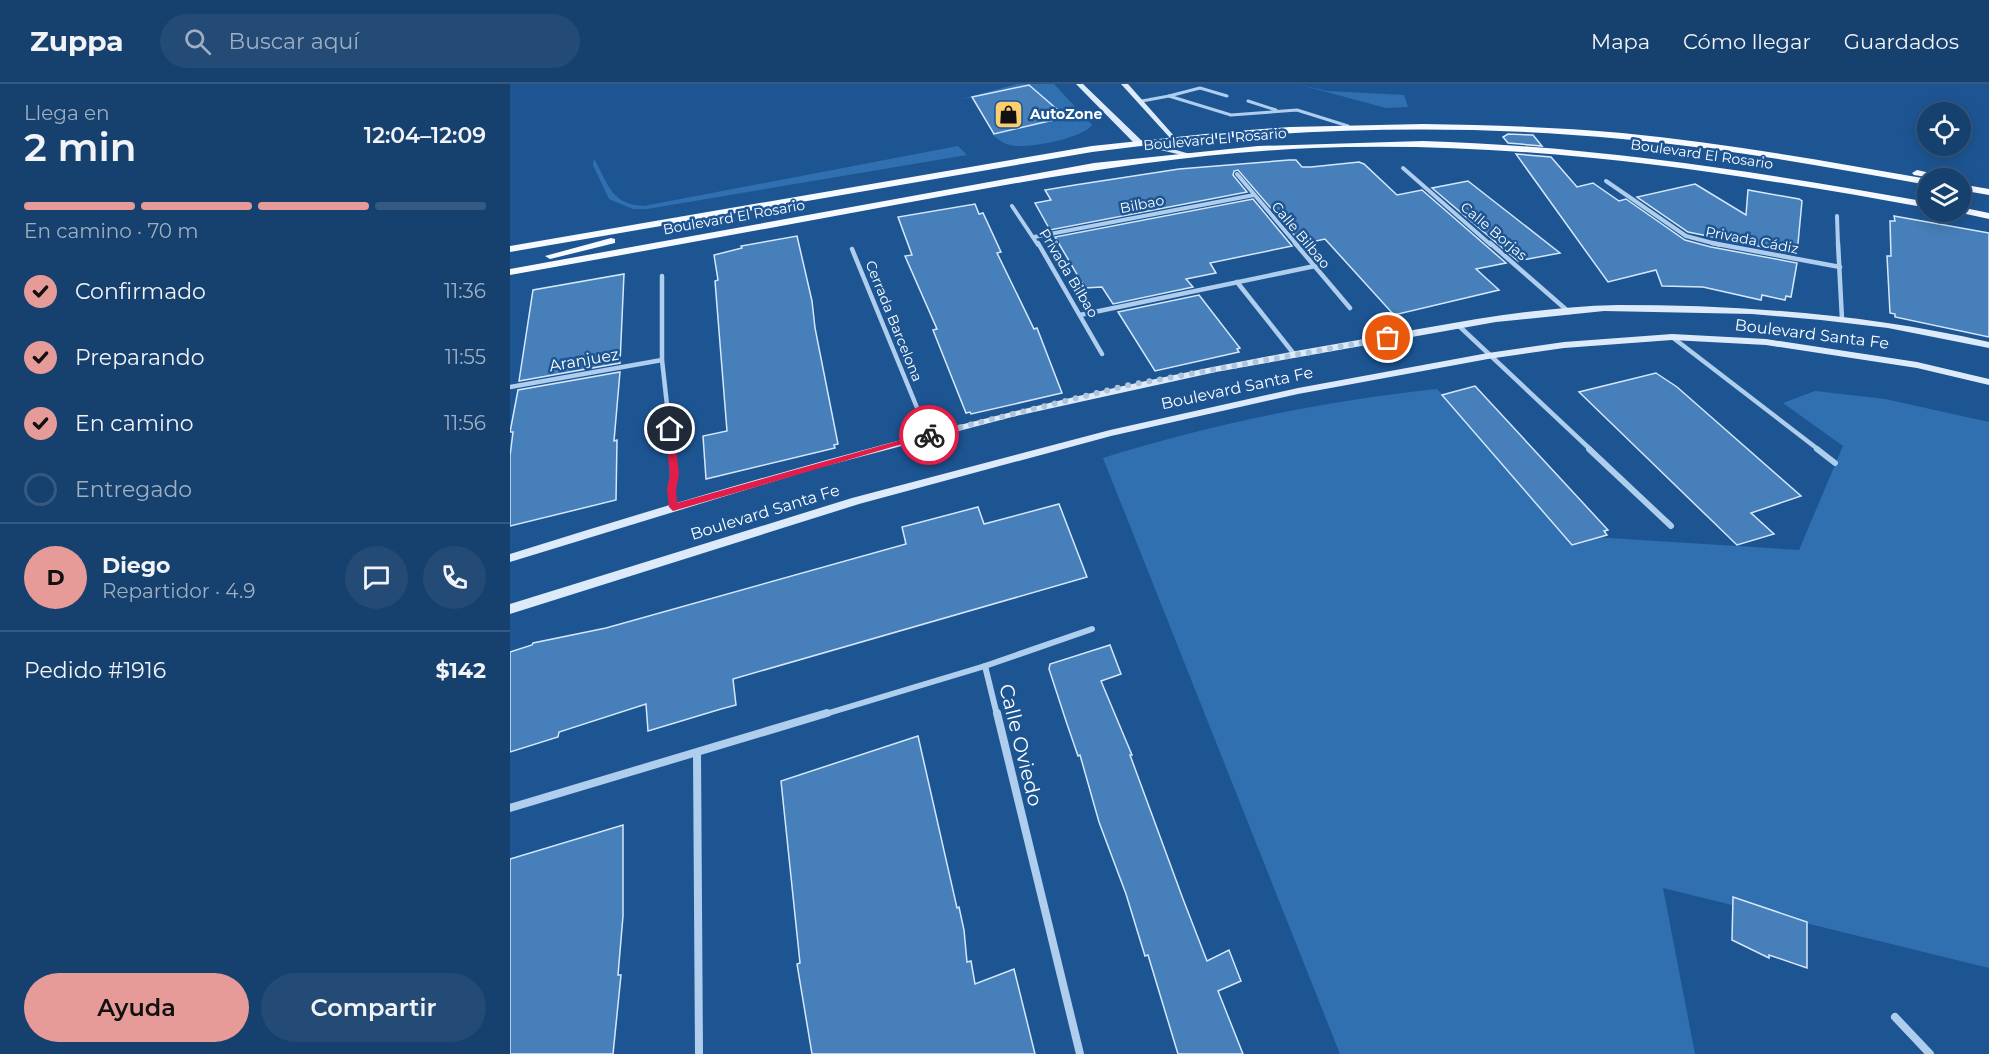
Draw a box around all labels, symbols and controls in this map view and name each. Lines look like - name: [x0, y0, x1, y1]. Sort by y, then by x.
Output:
- search box: [160, 14, 580, 68]
- text: Zuppa: [30, 24, 124, 58]
- icon: search: [181, 25, 214, 58]
- text: Buscar aquí: [229, 28, 359, 55]
- text: Mapa: [1591, 29, 1650, 54]
- text: Cómo llegar: [1683, 29, 1811, 54]
- text: Guardados: [1844, 29, 1959, 54]
- shop icon: AutoZone: [993, 98, 1025, 130]
- text: Llega en: [24, 101, 110, 125]
- map controls: [1917, 102, 1971, 222]
- button: locate: [1917, 102, 1971, 156]
- place label: AutoZone: [1029, 105, 1102, 123]
- text: 12:04–12:09: [364, 122, 486, 149]
- text: 2 min: [24, 123, 137, 171]
- street label: Boulevard El Rosario: [1143, 124, 1288, 154]
- street label: Boulevard El Rosario: [1630, 135, 1775, 173]
- button: layers: [1917, 168, 1971, 222]
- street label: Bilbao: [1118, 191, 1166, 217]
- street label: Boulevard El Rosario: [662, 196, 807, 238]
- street label: Calle Bilbao: [1268, 198, 1334, 272]
- street label: Calle Borjas: [1457, 198, 1531, 264]
- text: En camino · 70 m: [24, 219, 198, 243]
- street label: Privada Cádiz: [1704, 222, 1800, 258]
- street label: Privada Bilbao: [1035, 225, 1103, 321]
- street label: Cerrada Barcelona: [861, 258, 927, 384]
- icon: check: [24, 275, 57, 308]
- text: Confirmado: [75, 278, 206, 305]
- text: 11:36: [444, 279, 486, 303]
- pin: [1362, 312, 1413, 363]
- street label: Boulevard Santa Fe: [1734, 315, 1890, 353]
- icon: bag: [1371, 321, 1404, 354]
- icon: check: [24, 341, 57, 374]
- text: Preparando: [75, 344, 204, 371]
- text: 11:55: [445, 345, 486, 369]
- street label: Aranjuez: [548, 345, 620, 375]
- street label: Boulevard Santa Fe: [1159, 363, 1315, 413]
- pin: [644, 403, 695, 454]
- courier: [899, 405, 959, 465]
- icon: check: [24, 407, 57, 440]
- text: En camino: [75, 410, 194, 437]
- text: 11:56: [444, 411, 486, 435]
- icon: home: [653, 412, 686, 445]
- icon: bike: [913, 419, 946, 452]
- text: Entregado: [75, 476, 192, 503]
- street label: Boulevard Santa Fe: [688, 480, 842, 544]
- button: chat: [345, 546, 408, 609]
- button: phone: [423, 546, 486, 609]
- text: Diego: [102, 552, 171, 579]
- text: D: [46, 564, 65, 591]
- text: Repartidor · 4.9: [102, 579, 255, 603]
- text: Pedido #1916: [24, 657, 166, 684]
- text: $142: [435, 657, 486, 684]
- street label: Calle Oviedo: [994, 681, 1048, 809]
- button: Ayuda: [24, 973, 249, 1042]
- button: Compartir: [261, 973, 486, 1042]

